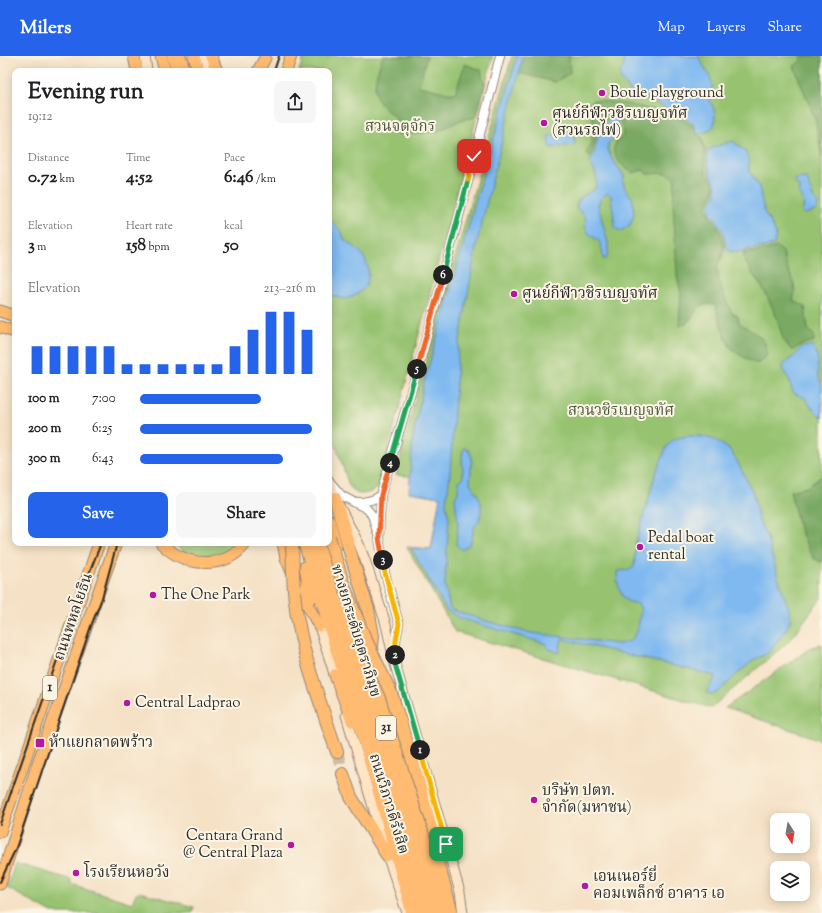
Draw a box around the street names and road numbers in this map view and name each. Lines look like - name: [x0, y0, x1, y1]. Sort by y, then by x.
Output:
- street label: ทางยกระดับอุตราภิมุข: [325, 562, 385, 700]
- street label: ถนนพหลโยธิน: [47, 570, 99, 664]
- road number: 1: [43, 676, 57, 700]
- road number: 31: [376, 716, 396, 740]
- street label: ถนนวิภาวดีรังสิต: [363, 751, 413, 857]

